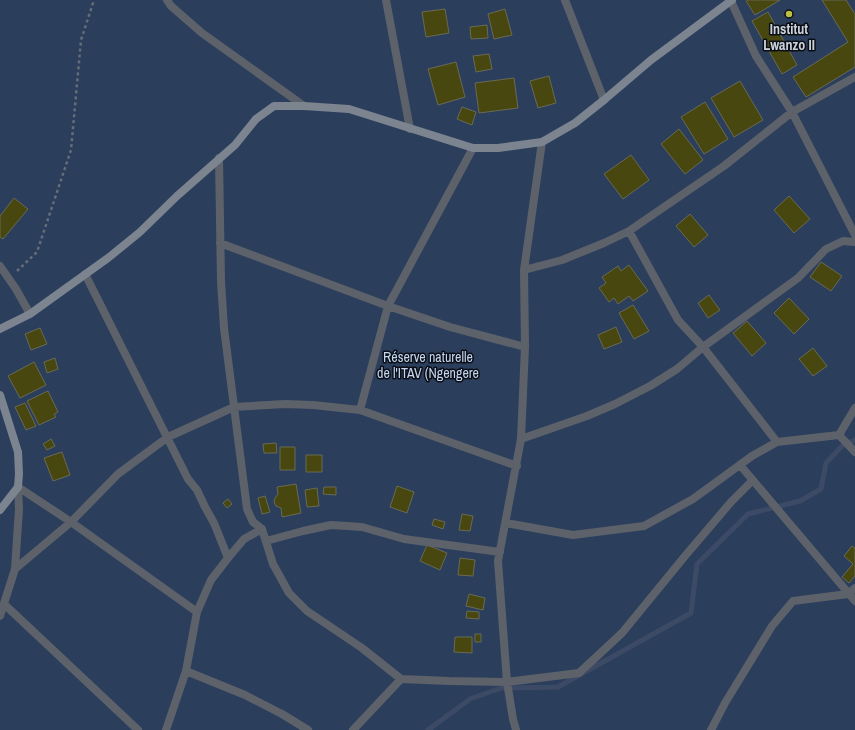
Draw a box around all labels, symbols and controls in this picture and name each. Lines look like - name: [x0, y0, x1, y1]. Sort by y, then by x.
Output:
- marker: Institut Lwanzo II: [784, 9, 794, 19]
- place label: Institut Lwanzo II: [763, 20, 815, 54]
- park label: Réserve naturelle de l'ITAV (Ngengere: [377, 348, 479, 382]

